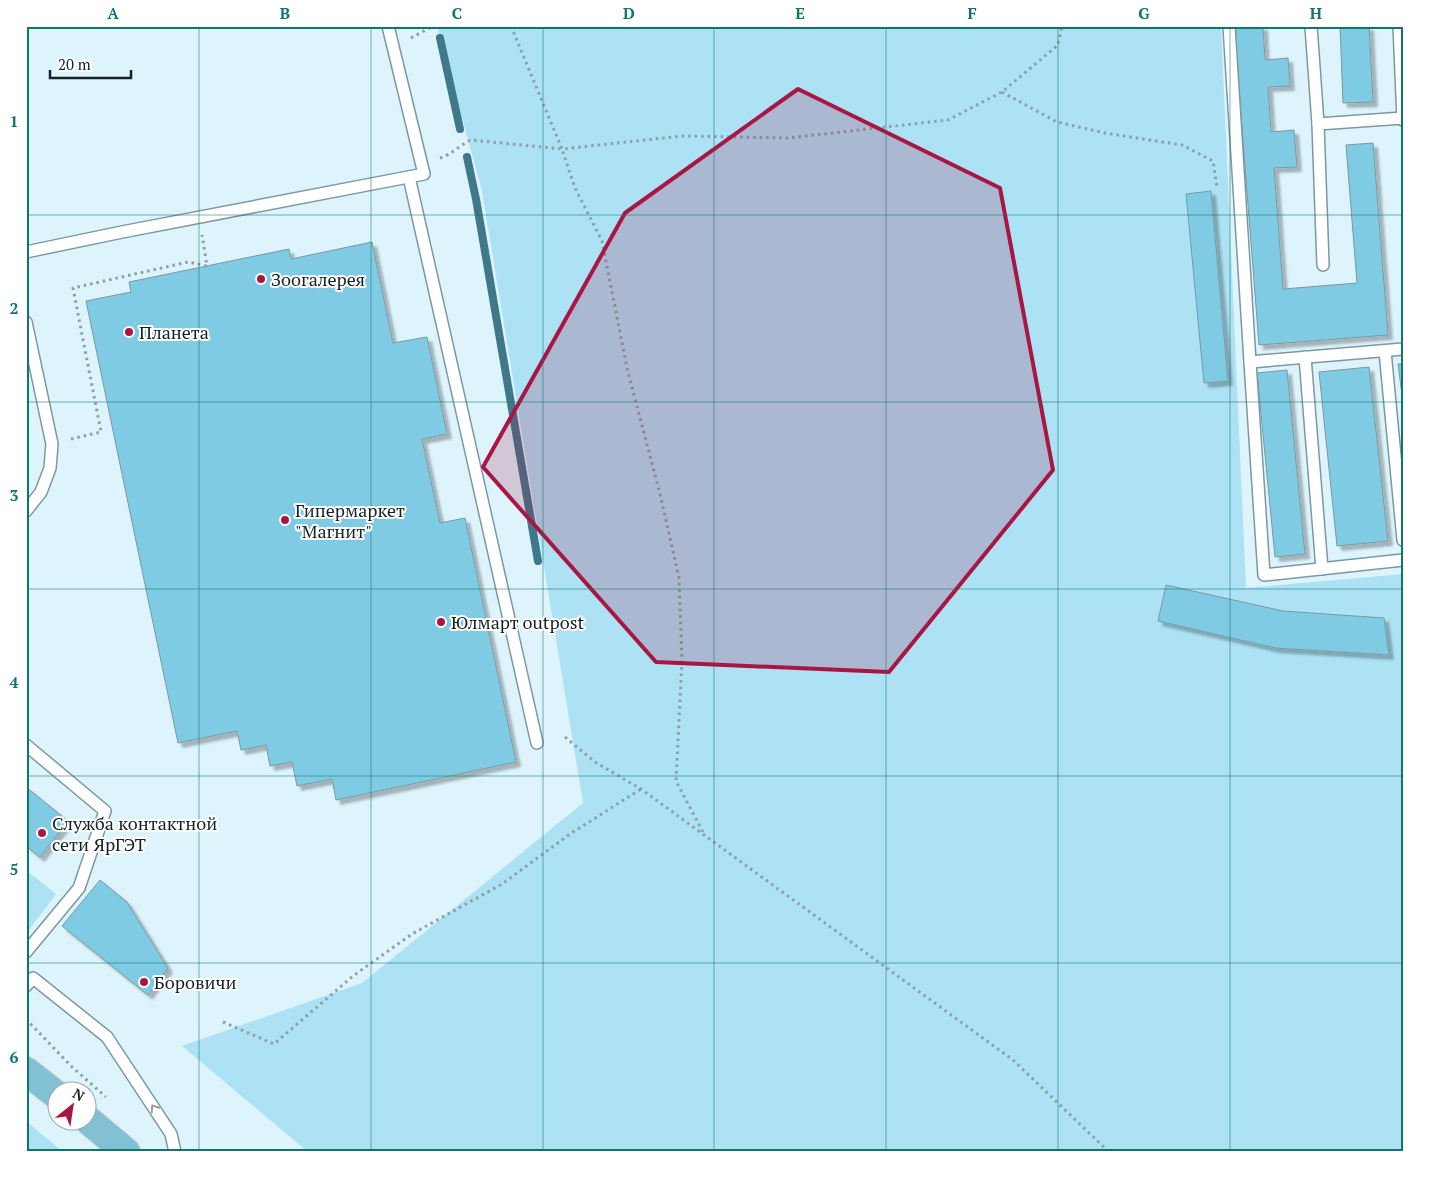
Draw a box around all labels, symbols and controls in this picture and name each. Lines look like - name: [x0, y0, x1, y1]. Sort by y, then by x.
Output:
- text: A: [107, 2, 119, 24]
- text: B: [280, 2, 290, 24]
- text: C: [452, 2, 462, 24]
- text: D: [623, 2, 635, 24]
- text: E: [795, 2, 805, 24]
- text: F: [967, 2, 977, 24]
- text: G: [1138, 2, 1150, 24]
- text: H: [1310, 2, 1322, 24]
- scale bar: [50, 48, 131, 80]
- text: 20 m: [58, 54, 91, 74]
- text: 1: [9, 110, 19, 132]
- place label: Зоогалерея: [271, 267, 365, 291]
- marker: Зоогалерея: [255, 273, 267, 285]
- text: 2: [9, 297, 19, 319]
- place label: Планета: [139, 320, 209, 344]
- marker: Планета: [123, 326, 135, 338]
- text: 3: [9, 484, 19, 506]
- place label: Гипермаркет "Магнит": [295, 498, 405, 543]
- marker: Гипермаркет "Магнит": [279, 514, 291, 526]
- place label: Юлмарт outpost: [451, 610, 584, 634]
- marker: Юлмарт outpost: [435, 616, 447, 628]
- text: 4: [9, 671, 19, 693]
- place label: Служба контактной сети ЯрГЭТ: [52, 811, 217, 856]
- marker: Служба контактной сети ЯрГЭТ: [36, 827, 48, 839]
- text: 5: [9, 858, 19, 880]
- place label: Боровичи: [154, 970, 236, 994]
- marker: Боровичи: [138, 976, 150, 988]
- text: 6: [9, 1046, 19, 1068]
- north arrow: [48, 1080, 98, 1130]
- text: N: [69, 1083, 88, 1105]
- one-way arrow: [151, 1105, 160, 1114]

